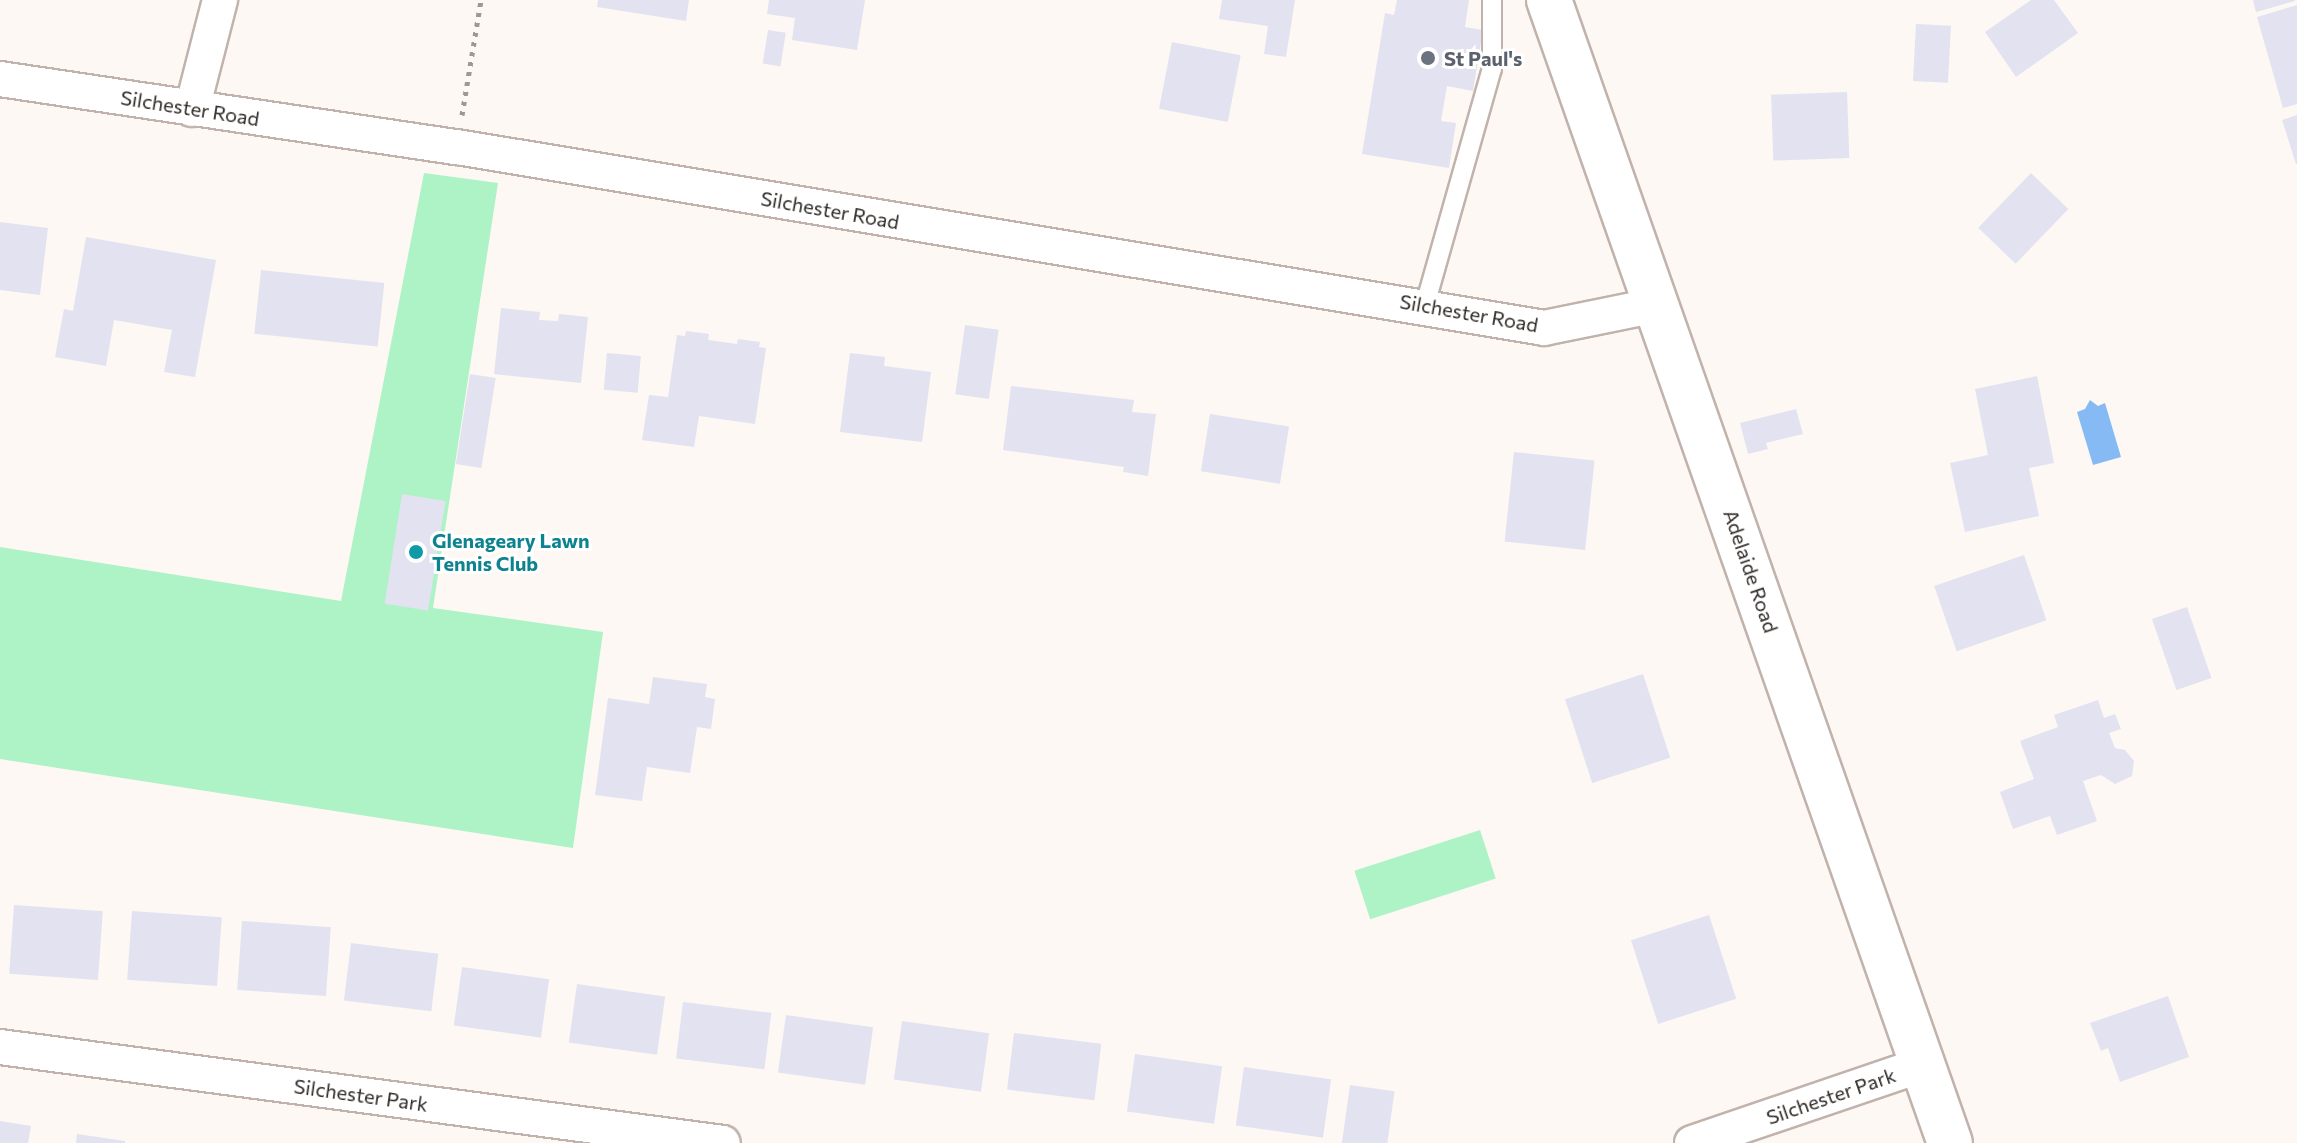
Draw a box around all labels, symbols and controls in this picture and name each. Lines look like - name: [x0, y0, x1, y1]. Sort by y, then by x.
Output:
- place label: St Paul's: [1444, 46, 1522, 70]
- marker: St Paul's: [1419, 49, 1437, 67]
- street label: Silchester Road: [119, 85, 261, 131]
- street label: Silchester Road: [759, 186, 901, 234]
- street label: Silchester Road: [1398, 289, 1540, 337]
- street label: Adelaide Road: [1719, 506, 1783, 636]
- place label: Glenageary Lawn Tennis Club: [432, 528, 590, 575]
- marker: Glenageary Lawn Tennis Club: [407, 543, 425, 561]
- street label: Silchester Park: [1763, 1063, 1899, 1129]
- street label: Silchester Park: [292, 1074, 430, 1116]

